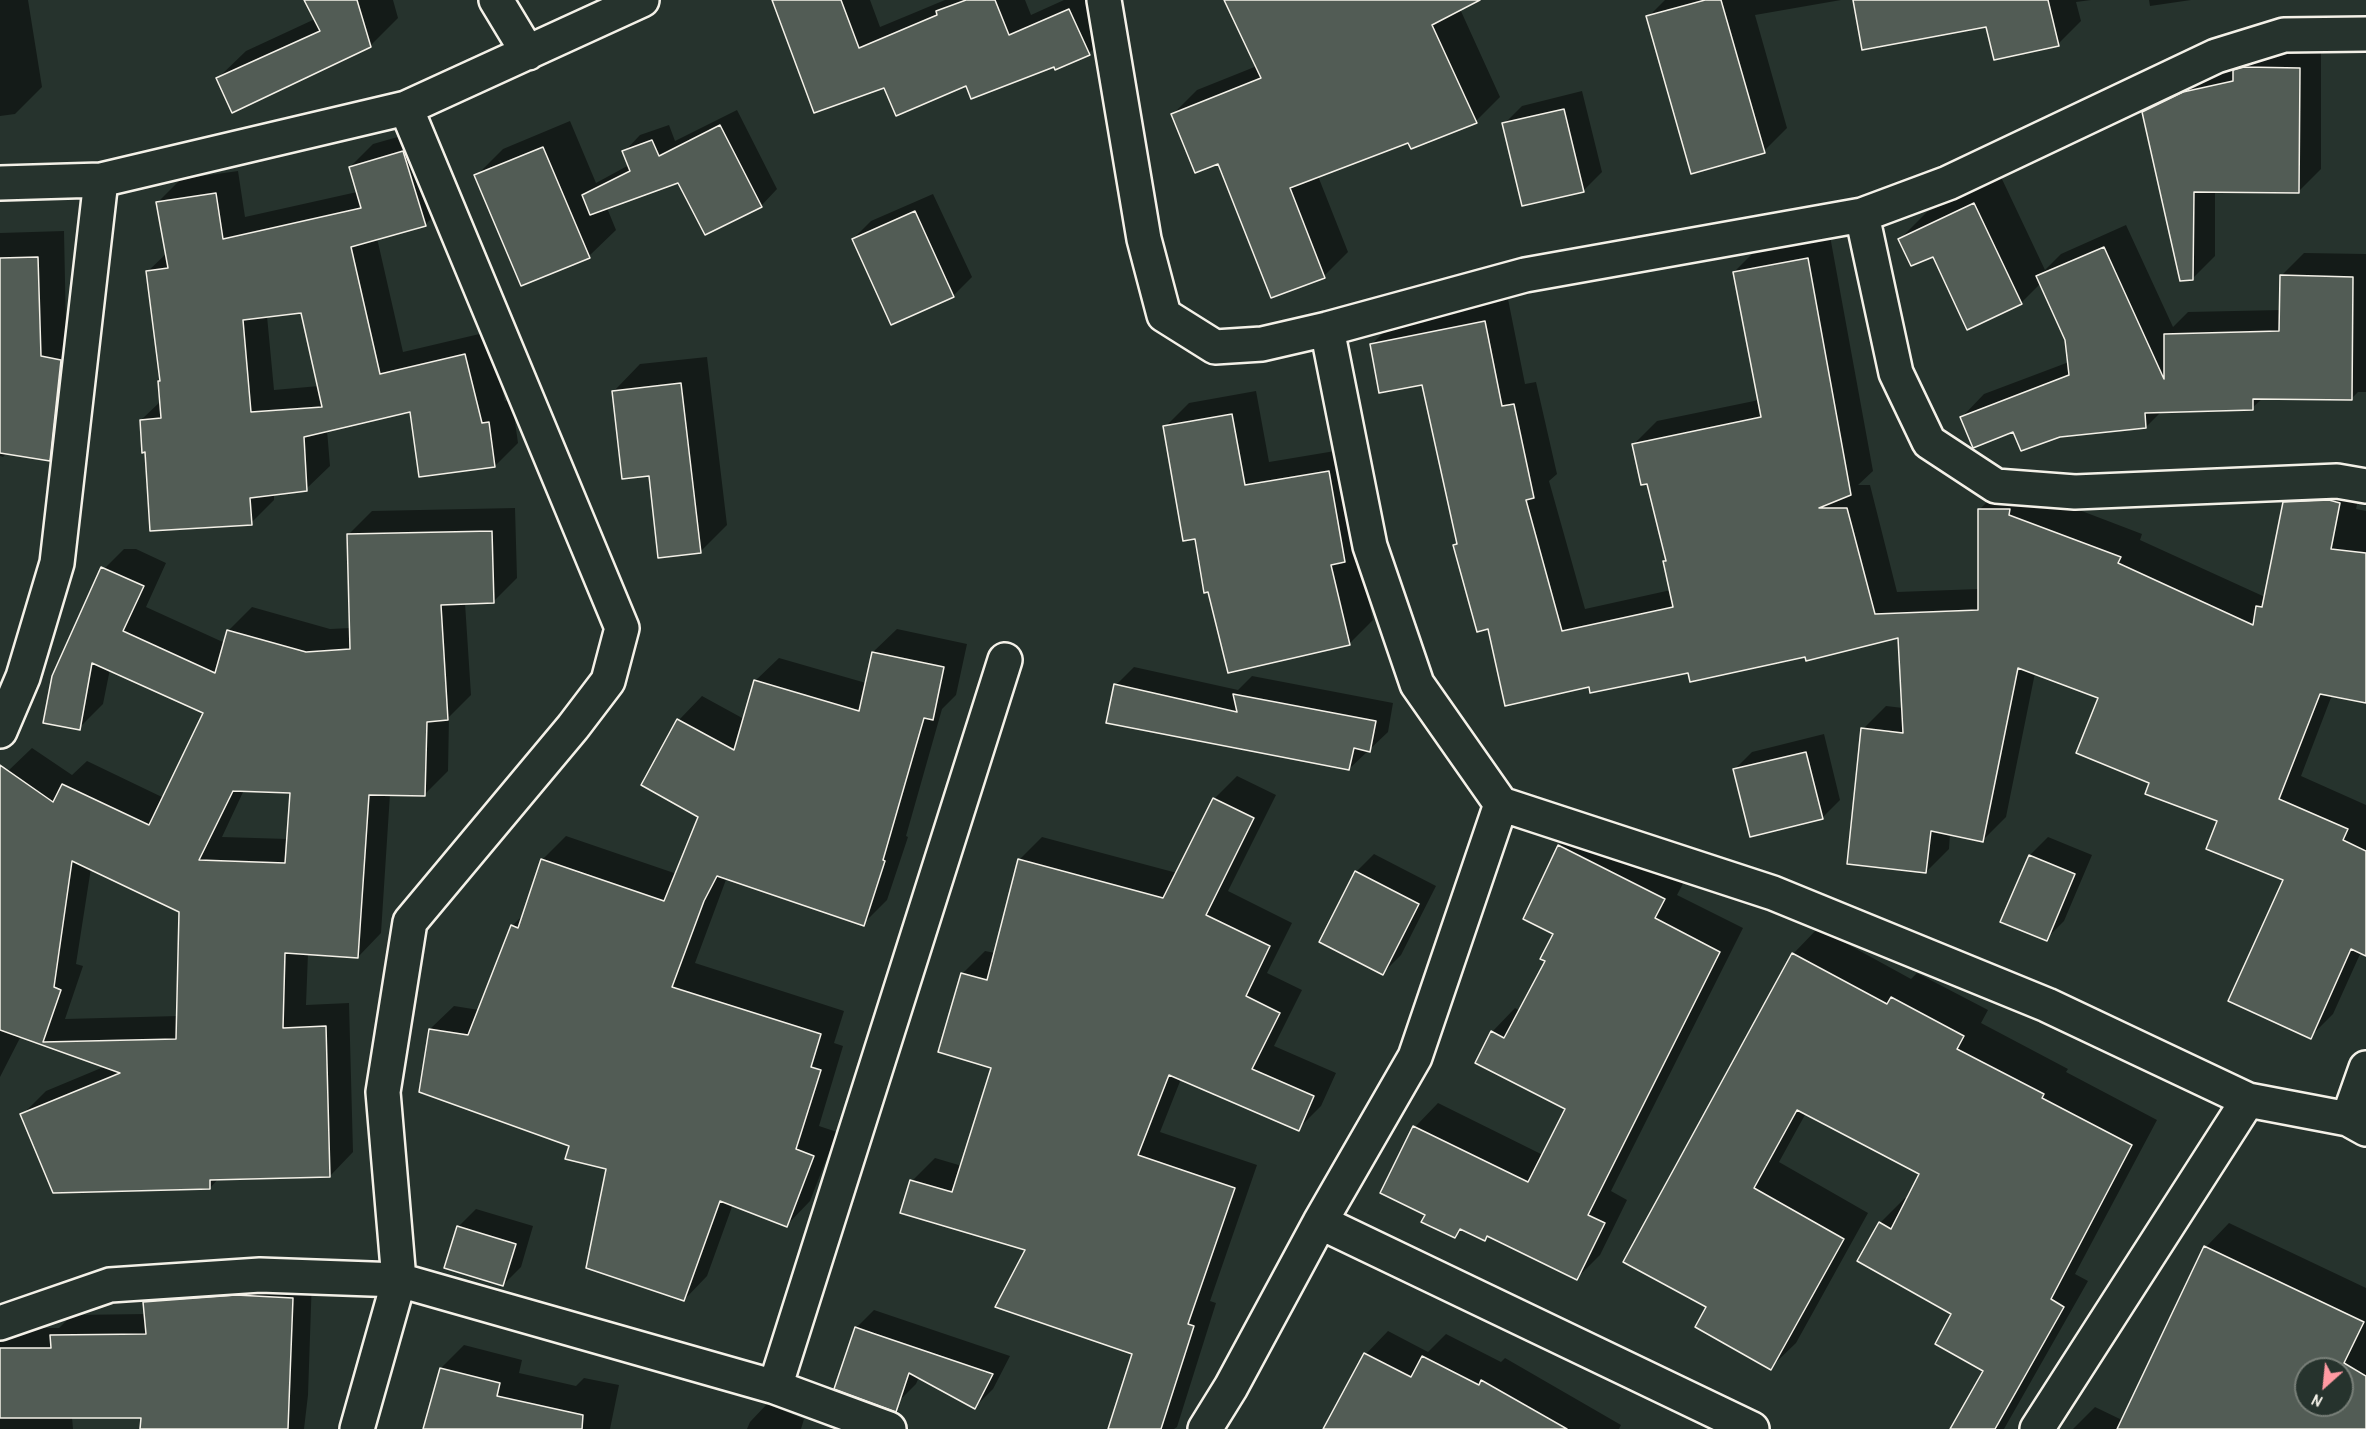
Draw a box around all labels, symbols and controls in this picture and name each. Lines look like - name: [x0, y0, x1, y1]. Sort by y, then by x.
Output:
- north arrow: [2294, 1357, 2354, 1417]
- text: N: [2308, 1390, 2326, 1413]

